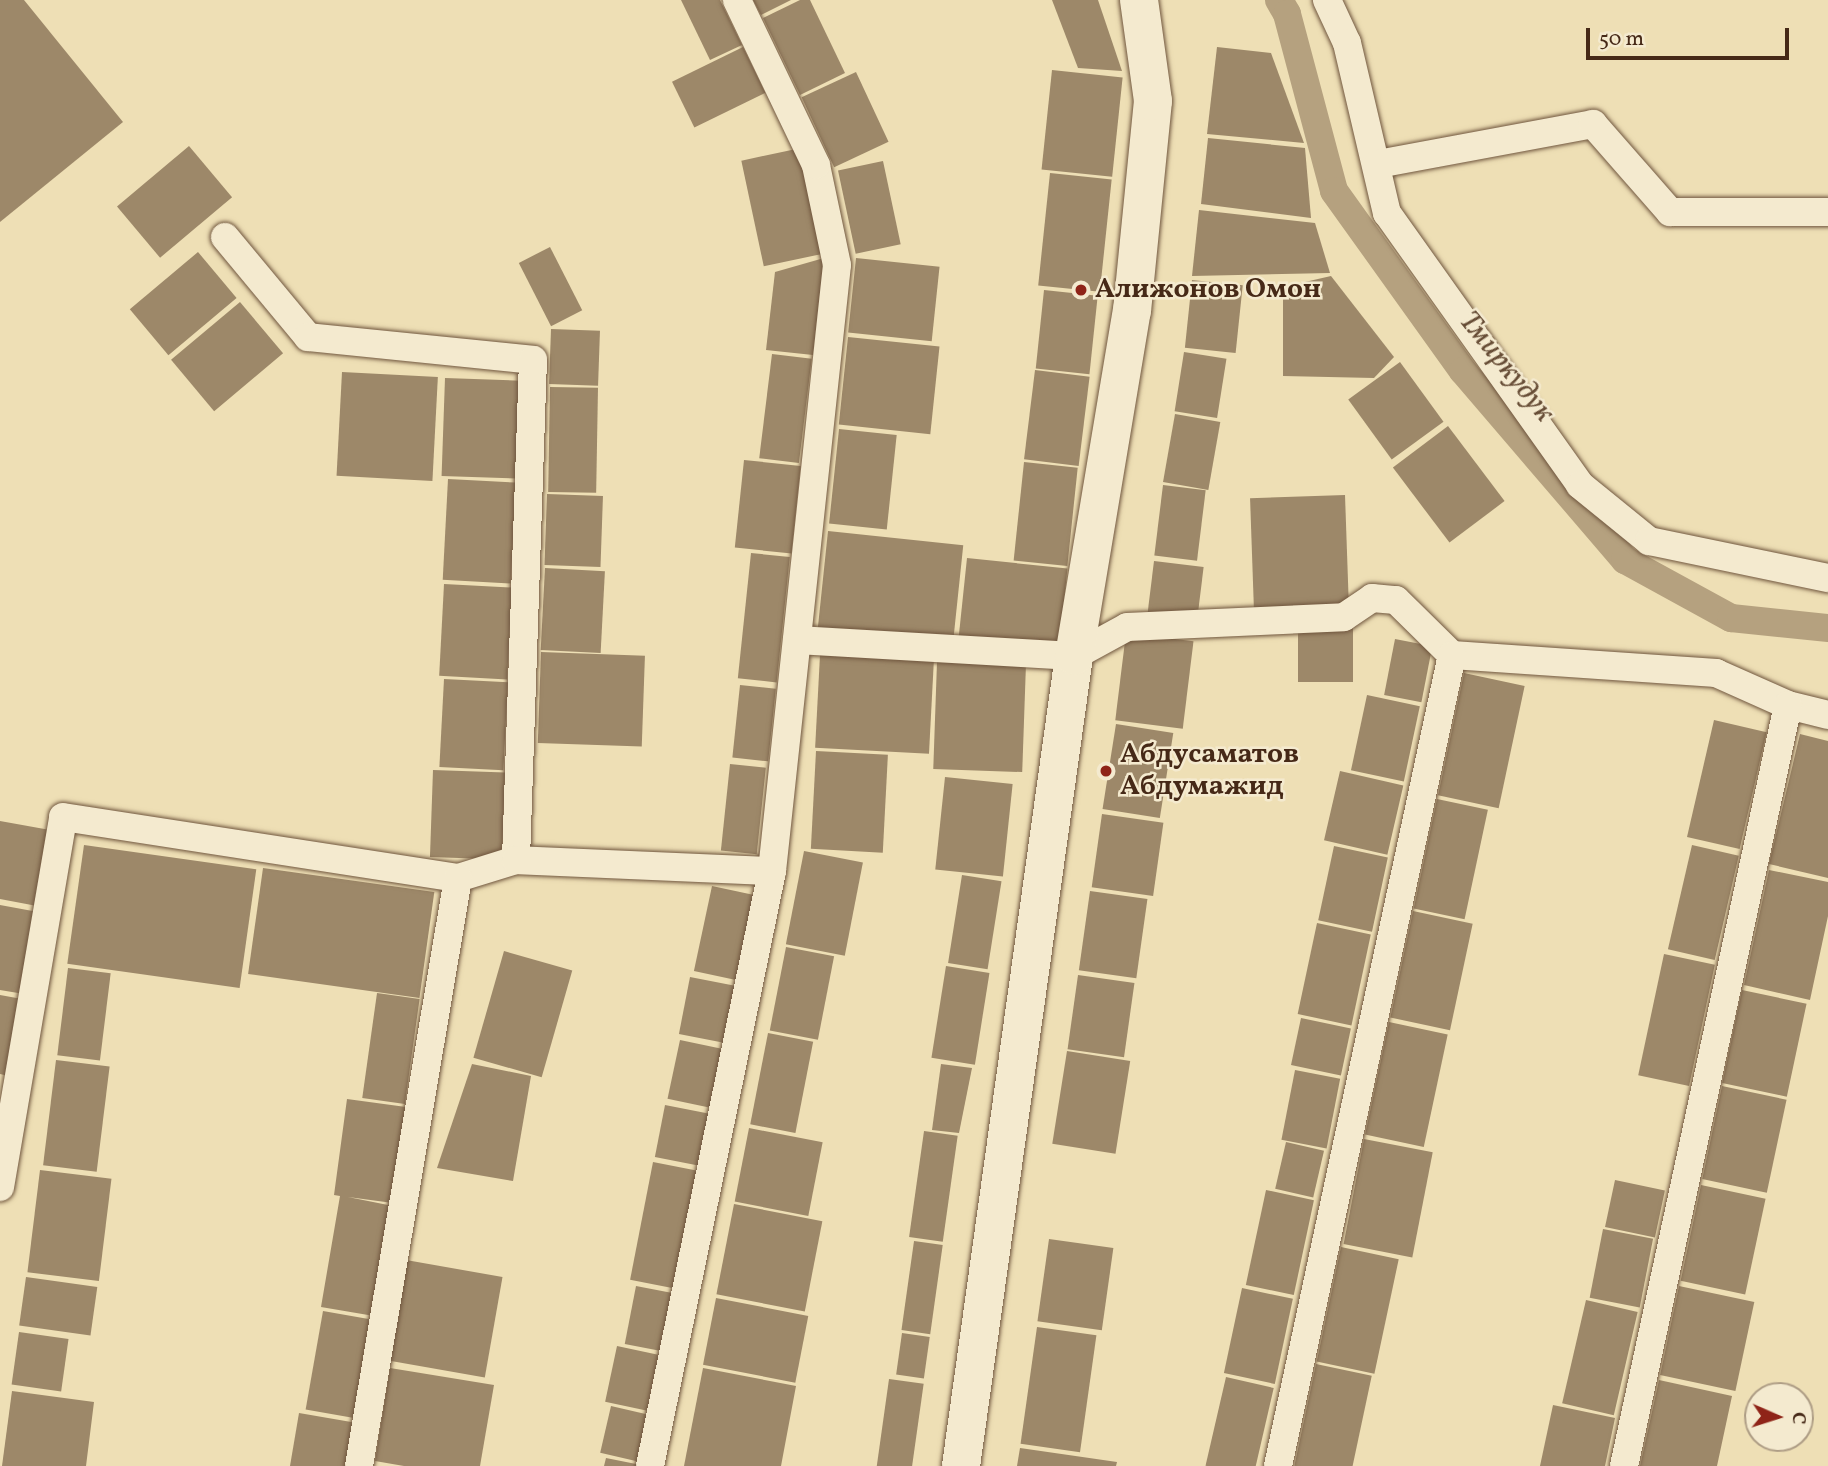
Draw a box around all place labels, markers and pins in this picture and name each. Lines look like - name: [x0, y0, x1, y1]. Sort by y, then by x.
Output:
- place label: Алижонов Омон: [1095, 273, 1321, 307]
- marker: Алижонов Омон: [1073, 282, 1089, 298]
- place label: Абдусаматов Абдумажид: [1120, 738, 1299, 804]
- marker: Абдусаматов Абдумажид: [1098, 763, 1114, 779]

